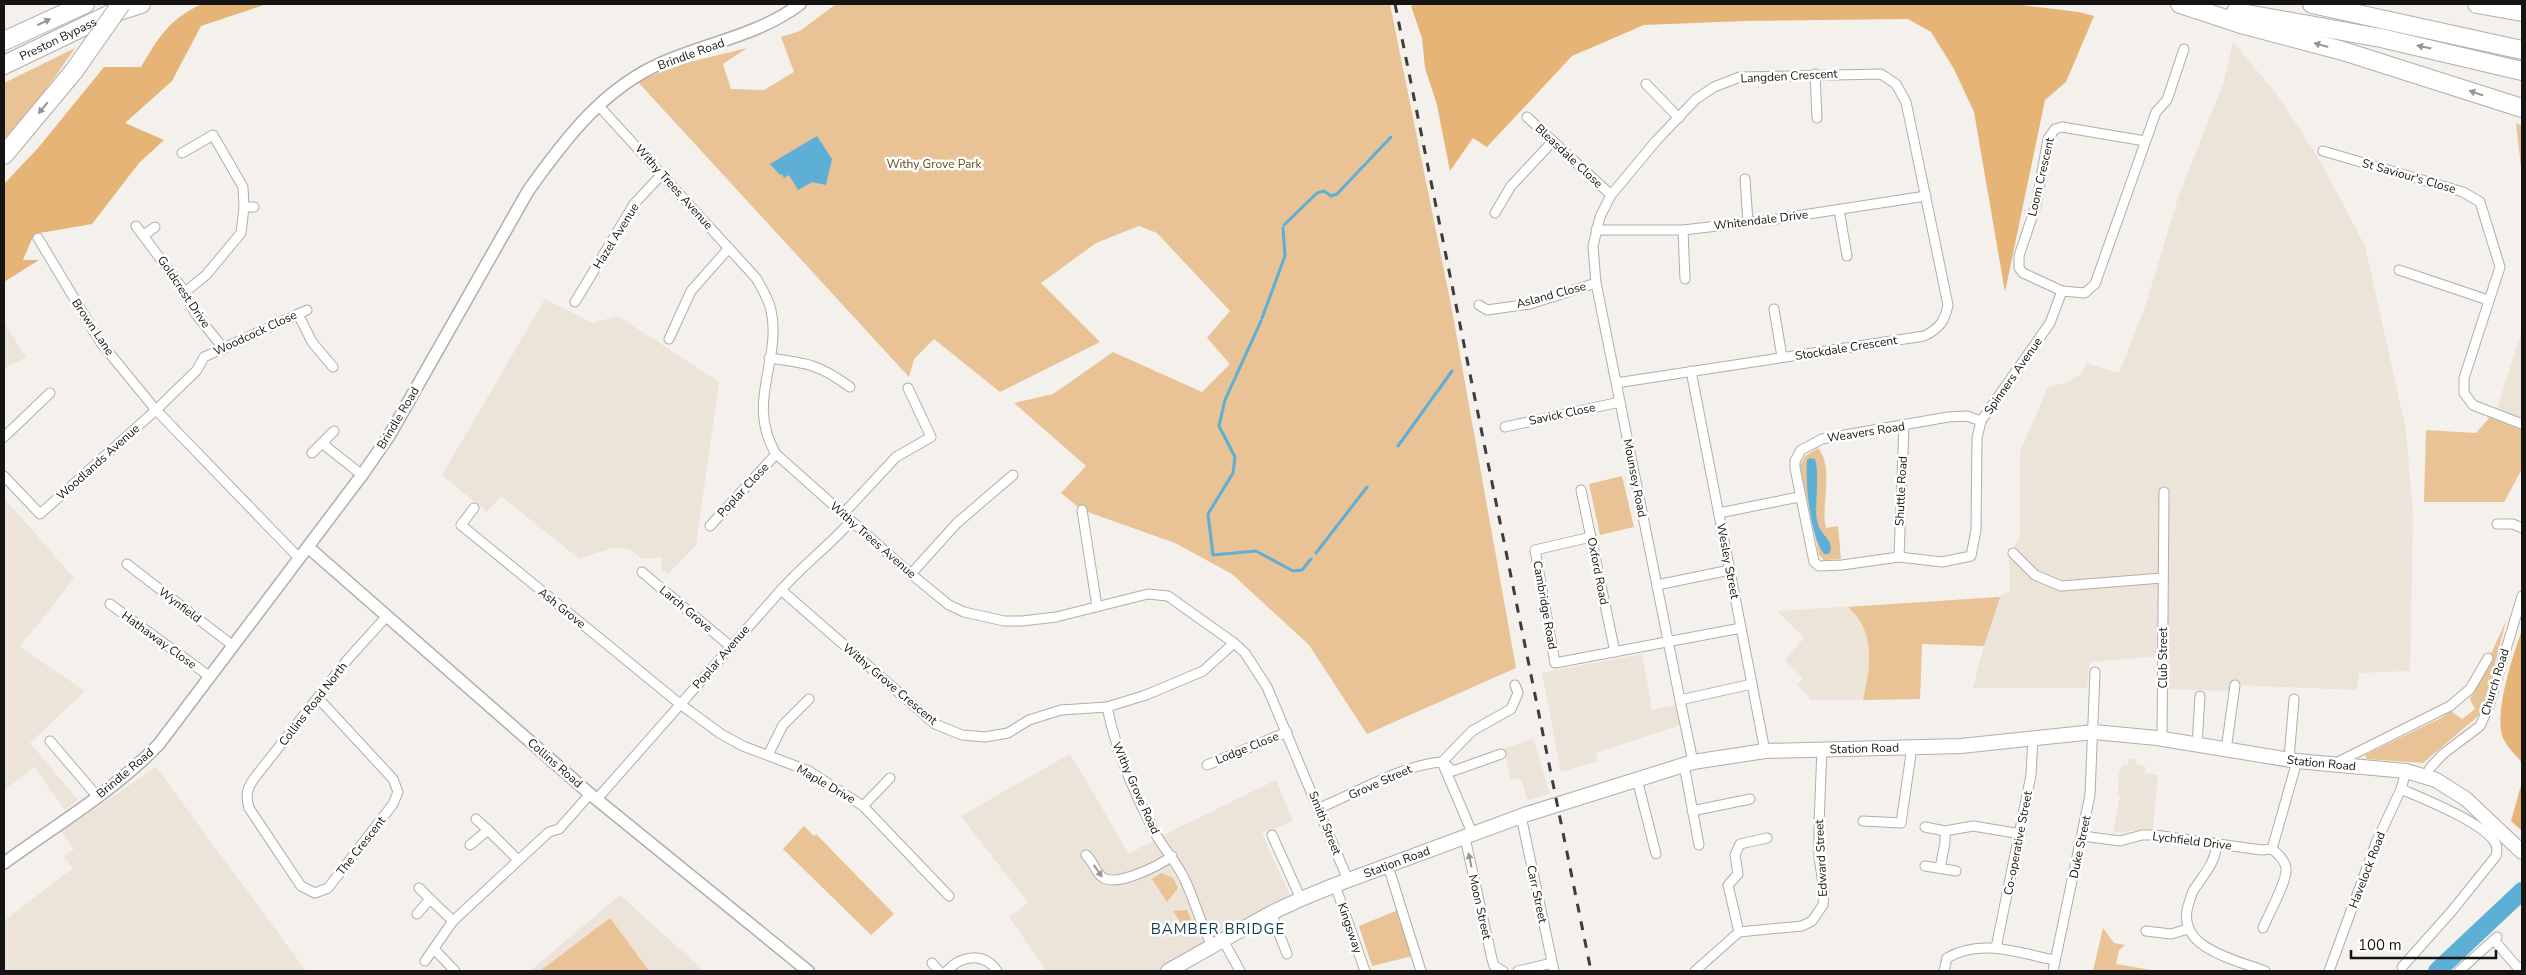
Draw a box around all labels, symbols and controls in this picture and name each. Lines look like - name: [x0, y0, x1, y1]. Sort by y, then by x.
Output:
- street label: Preston Bypass: [17, 14, 99, 64]
- one-way arrow: [37, 18, 51, 26]
- street label: Brindle Road: [655, 35, 727, 73]
- one-way arrow: [2313, 40, 2328, 48]
- one-way arrow: [2415, 43, 2431, 51]
- street label: Langden Crescent: [1740, 65, 1839, 87]
- one-way arrow: [2468, 89, 2483, 97]
- one-way arrow: [37, 101, 48, 114]
- street label: Bleasdale Close: [1532, 121, 1606, 191]
- street label: Loom Crescent: [2024, 135, 2058, 218]
- street label: Withy Trees Avenue: [632, 141, 716, 233]
- street label: St Saviour's Close: [2360, 155, 2458, 197]
- park label: Withy Grove Park: [886, 156, 983, 172]
- street label: Hazel Avenue: [589, 200, 643, 272]
- street label: Whitendale Drive: [1713, 206, 1809, 234]
- street label: Goldcrest Drive: [154, 253, 214, 331]
- street label: Asland Close: [1514, 278, 1588, 312]
- street label: Brown Lane: [68, 296, 118, 358]
- street label: Woodcock Close: [211, 307, 299, 359]
- street label: Stockdale Crescent: [1794, 332, 1899, 364]
- street label: Spinners Avenue: [1980, 334, 2046, 418]
- street label: Brindle Road: [373, 384, 423, 452]
- street label: Savick Close: [1527, 399, 1597, 429]
- street label: Weavers Road: [1826, 418, 1906, 446]
- street label: Woodlands Avenue: [53, 420, 143, 504]
- street label: Mounsey Road: [1620, 437, 1650, 519]
- street label: Shuttle Road: [1891, 456, 1911, 526]
- street label: Poplar Close: [714, 459, 772, 521]
- street label: Withy Trees Avenue: [827, 498, 919, 582]
- street label: Wesley Street: [1713, 522, 1743, 601]
- street label: Oxford Road: [1584, 536, 1612, 606]
- street label: Cambridge Road: [1529, 559, 1561, 651]
- street label: Larch Grove: [656, 582, 716, 636]
- street label: Wynfield: [155, 584, 205, 626]
- street label: Ash Grove: [535, 584, 589, 632]
- street label: Hathaway Close: [118, 607, 200, 673]
- street label: Poplar Avenue: [689, 622, 753, 692]
- street label: Club Street: [2155, 627, 2171, 689]
- street label: Withy Grove Crescent: [839, 640, 941, 729]
- street label: Church Road: [2477, 647, 2513, 717]
- street label: Collins Road North: [275, 659, 351, 749]
- street label: Lodge Close: [1213, 728, 1281, 768]
- street label: Collins Road: [524, 735, 586, 791]
- street label: Withy Grove Road: [1109, 739, 1163, 837]
- street label: Station Road: [1829, 740, 1899, 757]
- street label: Brindle Road: [93, 744, 157, 802]
- street label: Station Road: [2286, 751, 2357, 774]
- street label: Maple Drive: [794, 761, 858, 807]
- street label: Grove Street: [1346, 761, 1415, 803]
- street label: Smith Street: [1305, 789, 1345, 858]
- street label: Co-operative Street: [2000, 789, 2036, 896]
- street label: The Crescent: [333, 813, 390, 879]
- street label: Duke Street: [2066, 813, 2095, 880]
- street label: Edward Street: [1811, 818, 1831, 897]
- street label: Lychfield Drive: [2152, 828, 2232, 854]
- street label: Havelock Road: [2345, 829, 2389, 911]
- street label: Station Road: [1361, 843, 1432, 882]
- one-way arrow: [1465, 851, 1473, 867]
- one-way arrow: [1093, 864, 1103, 878]
- street label: Carr Street: [1523, 864, 1551, 925]
- street label: Moon Street: [1465, 873, 1495, 942]
- street label: Kingsway: [1334, 901, 1366, 956]
- district label: BAMBER BRIDGE: [1151, 919, 1285, 939]
- scale bar: [2351, 928, 2496, 960]
- text: 100 m: [2358, 935, 2402, 955]

